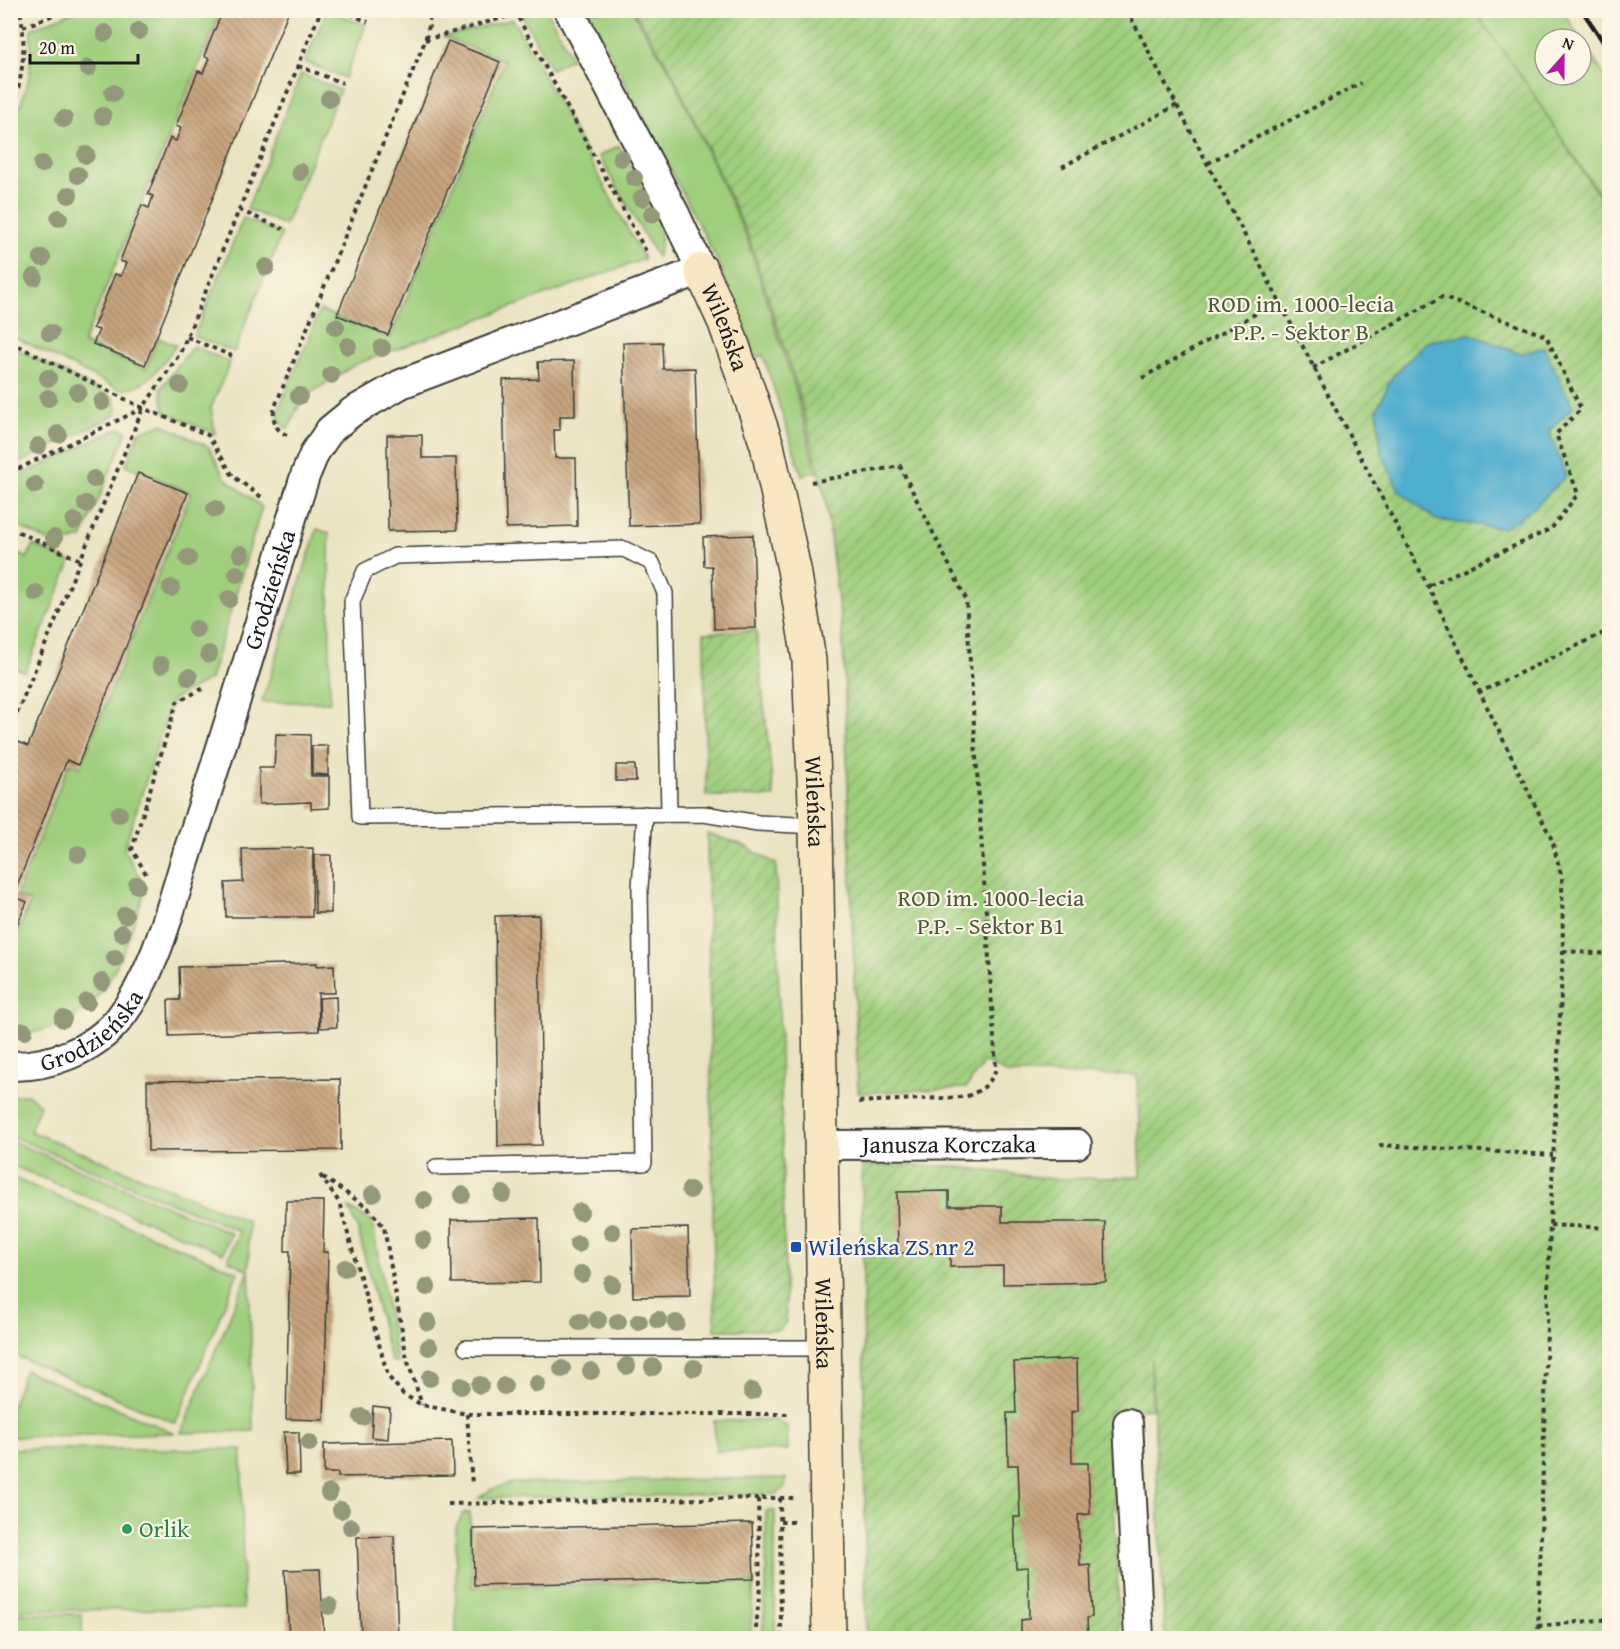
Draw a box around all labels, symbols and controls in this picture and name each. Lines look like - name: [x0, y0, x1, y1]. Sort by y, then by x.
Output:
- scale bar: [30, 27, 138, 65]
- north arrow: [1533, 27, 1593, 87]
- text: N: [1559, 30, 1578, 56]
- text: 20 m: [39, 34, 75, 61]
- street label: Wileńska: [692, 277, 758, 376]
- park label: ROD im. 1000-lecia P.P. - Sektor B: [1208, 286, 1395, 349]
- street label: Grodzieńska: [234, 525, 304, 654]
- street label: Wileńska: [796, 755, 834, 848]
- park label: ROD im. 1000-lecia P.P. - Sektor B1: [898, 880, 1085, 943]
- street label: Grodzieńska: [37, 982, 152, 1080]
- street label: Janusza Korczaka: [859, 1126, 1037, 1162]
- place label: Wileńska ZS nr 2: [808, 1229, 975, 1264]
- marker: Wileńska ZS nr 2: [789, 1240, 803, 1254]
- street label: Wileńska: [806, 1277, 843, 1370]
- place label: Orlik: [139, 1511, 190, 1546]
- marker: Orlik: [120, 1522, 134, 1536]

